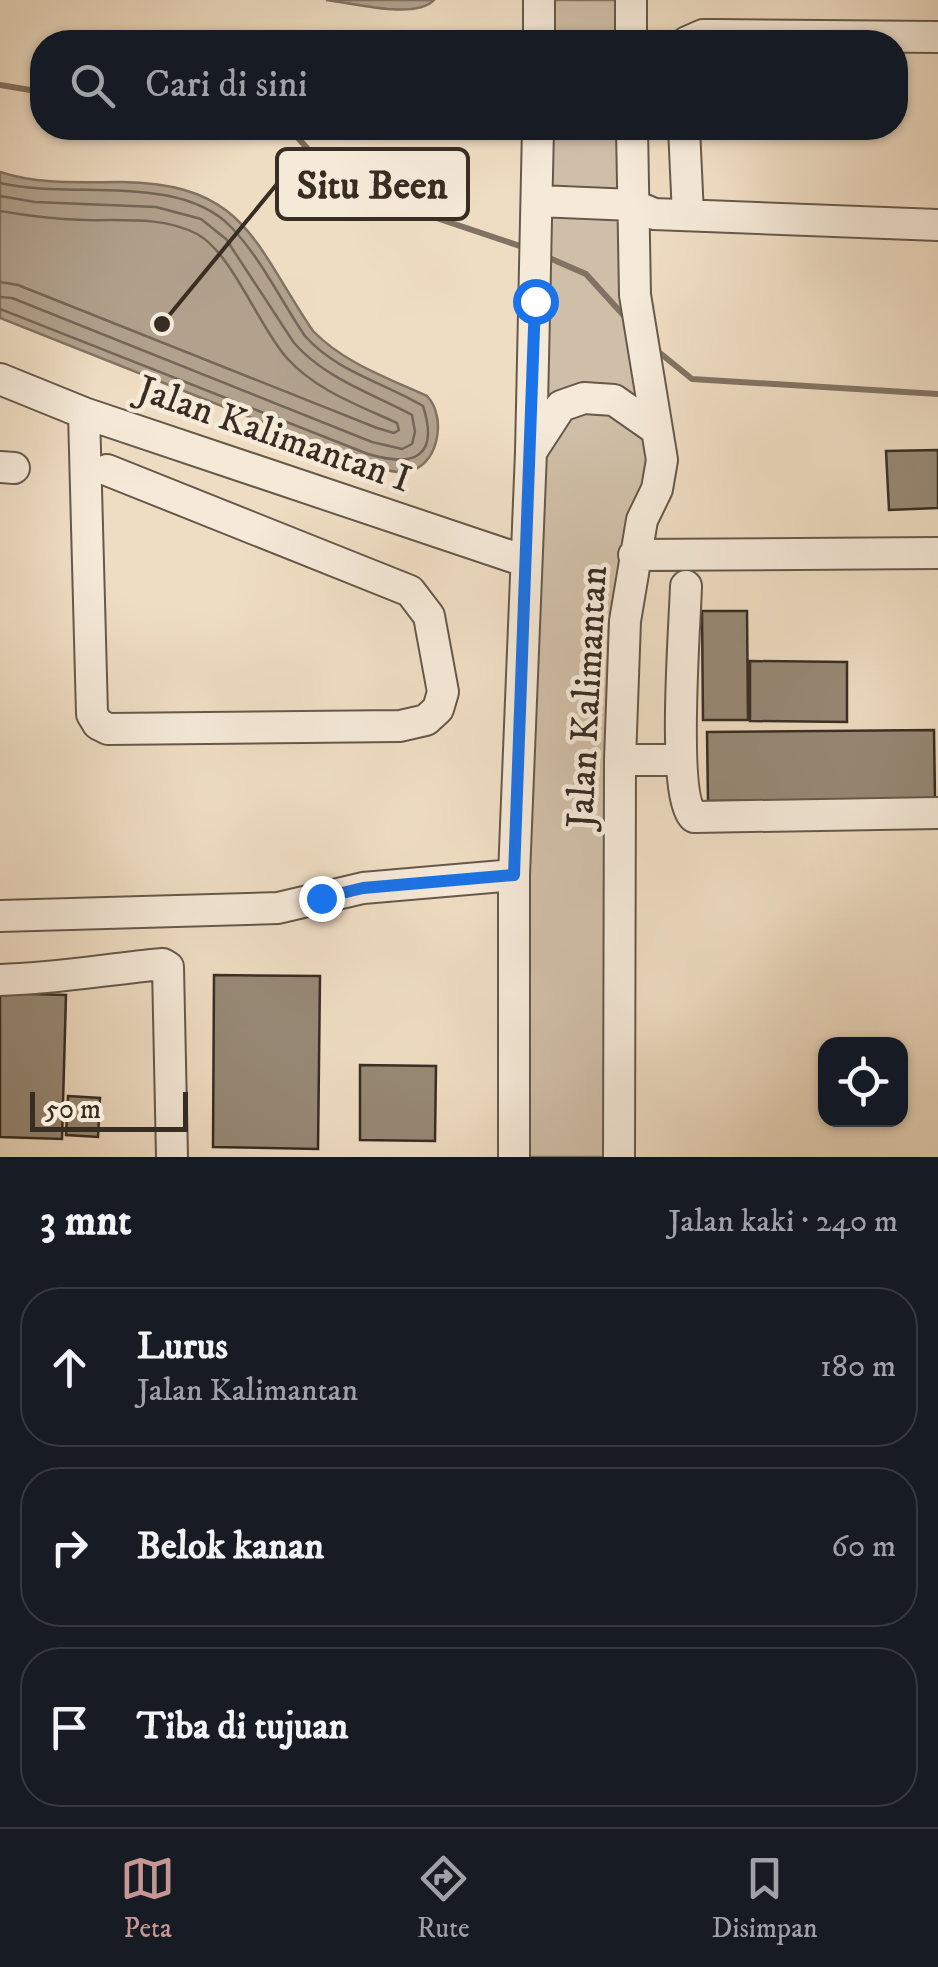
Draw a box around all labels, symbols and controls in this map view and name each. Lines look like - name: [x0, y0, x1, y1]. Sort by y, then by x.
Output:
- search box: [30, 30, 908, 140]
- icon: search: [65, 58, 120, 113]
- text: Cari di sini: [145, 61, 308, 109]
- callout: Situ Been: [277, 149, 468, 219]
- text: Situ Been: [296, 162, 448, 212]
- route start: [513, 279, 559, 325]
- street label: Jalan Kalimantan I: [128, 365, 417, 504]
- street label: Jalan Kalimantan: [557, 564, 619, 832]
- route end: [299, 876, 345, 922]
- map controls: [818, 1037, 908, 1127]
- button: locate: [818, 1037, 908, 1127]
- scale bar: [30, 1087, 188, 1132]
- text: 50 m: [45, 1092, 101, 1127]
- text: 3 mnt: [40, 1196, 131, 1248]
- text: Jalan kaki · 240 m: [668, 1202, 898, 1242]
- text: Lurus: [137, 1323, 228, 1371]
- icon: ahead: [42, 1340, 97, 1395]
- text: 180 m: [820, 1347, 896, 1387]
- text: Jalan Kalimantan: [137, 1371, 358, 1411]
- icon: right: [42, 1520, 97, 1575]
- text: Belok kanan: [137, 1523, 324, 1571]
- text: 60 m: [831, 1527, 896, 1567]
- icon: arrive: [42, 1700, 97, 1755]
- text: Tiba di tujuan: [137, 1703, 348, 1751]
- tab: Peta: [120, 1851, 175, 1946]
- tab: Rute: [416, 1851, 471, 1946]
- tab: Disimpan: [711, 1851, 818, 1946]

